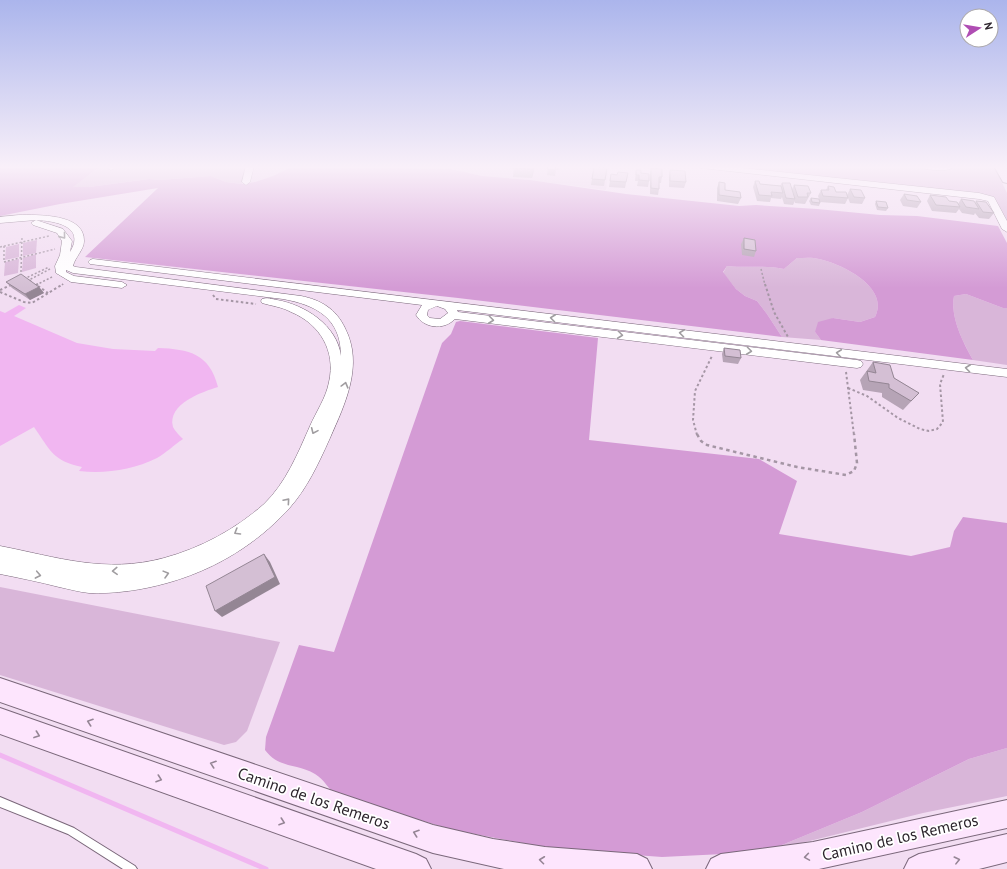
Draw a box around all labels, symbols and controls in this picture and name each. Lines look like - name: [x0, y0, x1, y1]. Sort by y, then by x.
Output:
- north arrow: [959, 8, 999, 48]
- text: N: [981, 21, 996, 31]
- one-way arrow: [58, 231, 65, 239]
- one-way arrow: [550, 314, 556, 323]
- one-way arrow: [488, 315, 494, 324]
- one-way arrow: [679, 329, 685, 338]
- one-way arrow: [617, 331, 623, 340]
- one-way arrow: [746, 346, 752, 355]
- one-way arrow: [836, 348, 842, 357]
- one-way arrow: [965, 364, 971, 373]
- one-way arrow: [340, 382, 348, 389]
- one-way arrow: [311, 427, 319, 434]
- one-way arrow: [283, 498, 290, 506]
- one-way arrow: [234, 527, 241, 535]
- one-way arrow: [112, 567, 118, 576]
- one-way arrow: [35, 570, 41, 579]
- one-way arrow: [163, 571, 169, 579]
- one-way arrow: [87, 718, 94, 727]
- one-way arrow: [33, 730, 40, 738]
- one-way arrow: [210, 760, 217, 769]
- street label: Camino de los Remeros: [235, 763, 393, 834]
- one-way arrow: [155, 774, 162, 782]
- street label: Camino de los Remeros: [820, 809, 980, 865]
- one-way arrow: [278, 817, 285, 825]
- one-way arrow: [412, 829, 419, 838]
- one-way arrow: [804, 852, 810, 861]
- one-way arrow: [539, 856, 545, 865]
- one-way arrow: [954, 856, 960, 864]

